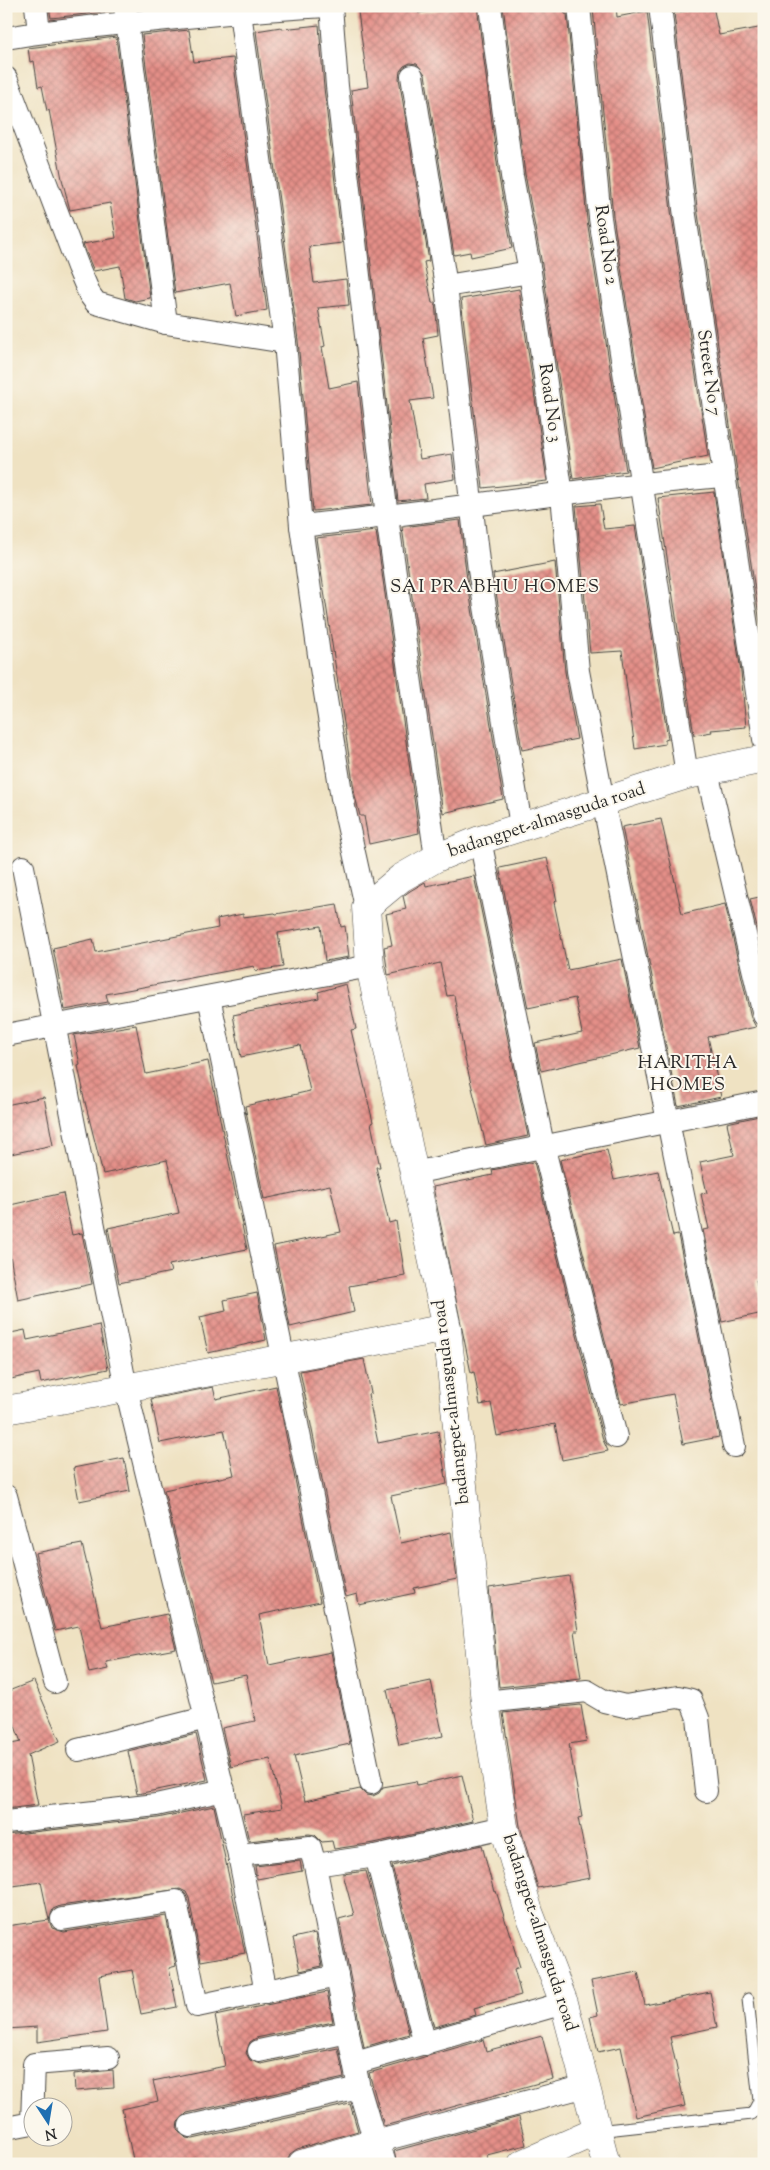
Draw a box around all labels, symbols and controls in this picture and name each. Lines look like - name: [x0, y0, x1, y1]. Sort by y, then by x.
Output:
- street label: Road No 2: [587, 203, 624, 287]
- street label: Street No 7: [689, 328, 727, 418]
- street label: Road No 3: [531, 362, 567, 444]
- district label: SAI PRABHU HOMES: [390, 574, 600, 601]
- street label: badangpet-almasguda road: [445, 777, 649, 865]
- district label: HARITHA HOMES: [637, 1050, 739, 1099]
- street label: badangpet-almasguda road: [427, 1298, 477, 1506]
- street label: badangpet-almasguda road: [495, 1831, 583, 2035]
- north arrow: [22, 2098, 72, 2148]
- text: N: [43, 2122, 58, 2144]

